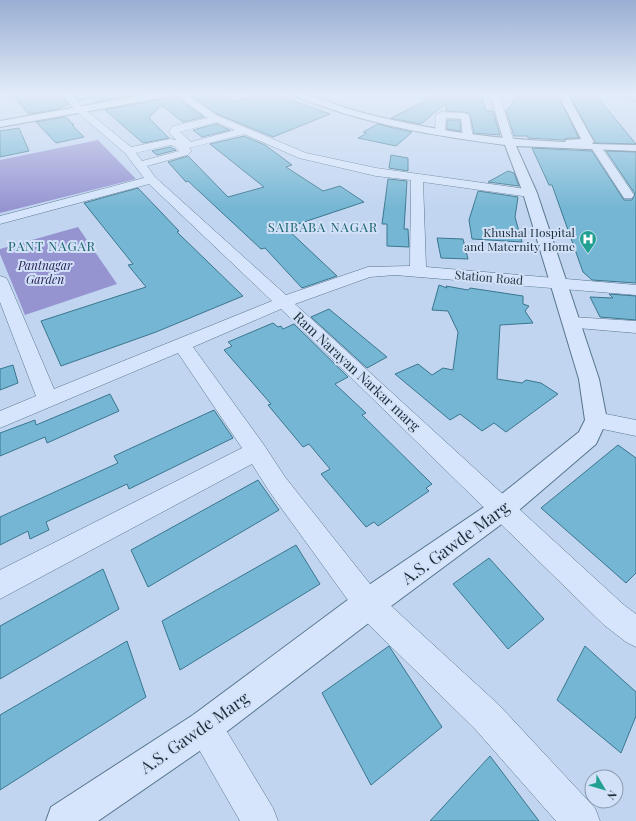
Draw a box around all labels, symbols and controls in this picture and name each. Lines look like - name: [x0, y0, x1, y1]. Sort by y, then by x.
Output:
- district label: SAIBABA NAGAR: [268, 218, 378, 235]
- place label: Khushal Hospital and Maternity Home: [464, 224, 576, 254]
- hospital icon: Khushal Hospital and Maternity Home: [578, 229, 598, 254]
- district label: PANT NAGAR: [8, 237, 96, 254]
- park label: Pantnagar Garden: [17, 257, 73, 287]
- street label: Station Road: [454, 266, 524, 288]
- street label: Ram Narayan Narkar marg: [289, 307, 425, 435]
- street label: A.S. Gawde Marg: [396, 495, 513, 589]
- street label: A.S. Gawde Marg: [134, 686, 253, 778]
- north arrow: [584, 769, 624, 809]
- text: N: [604, 788, 621, 803]

